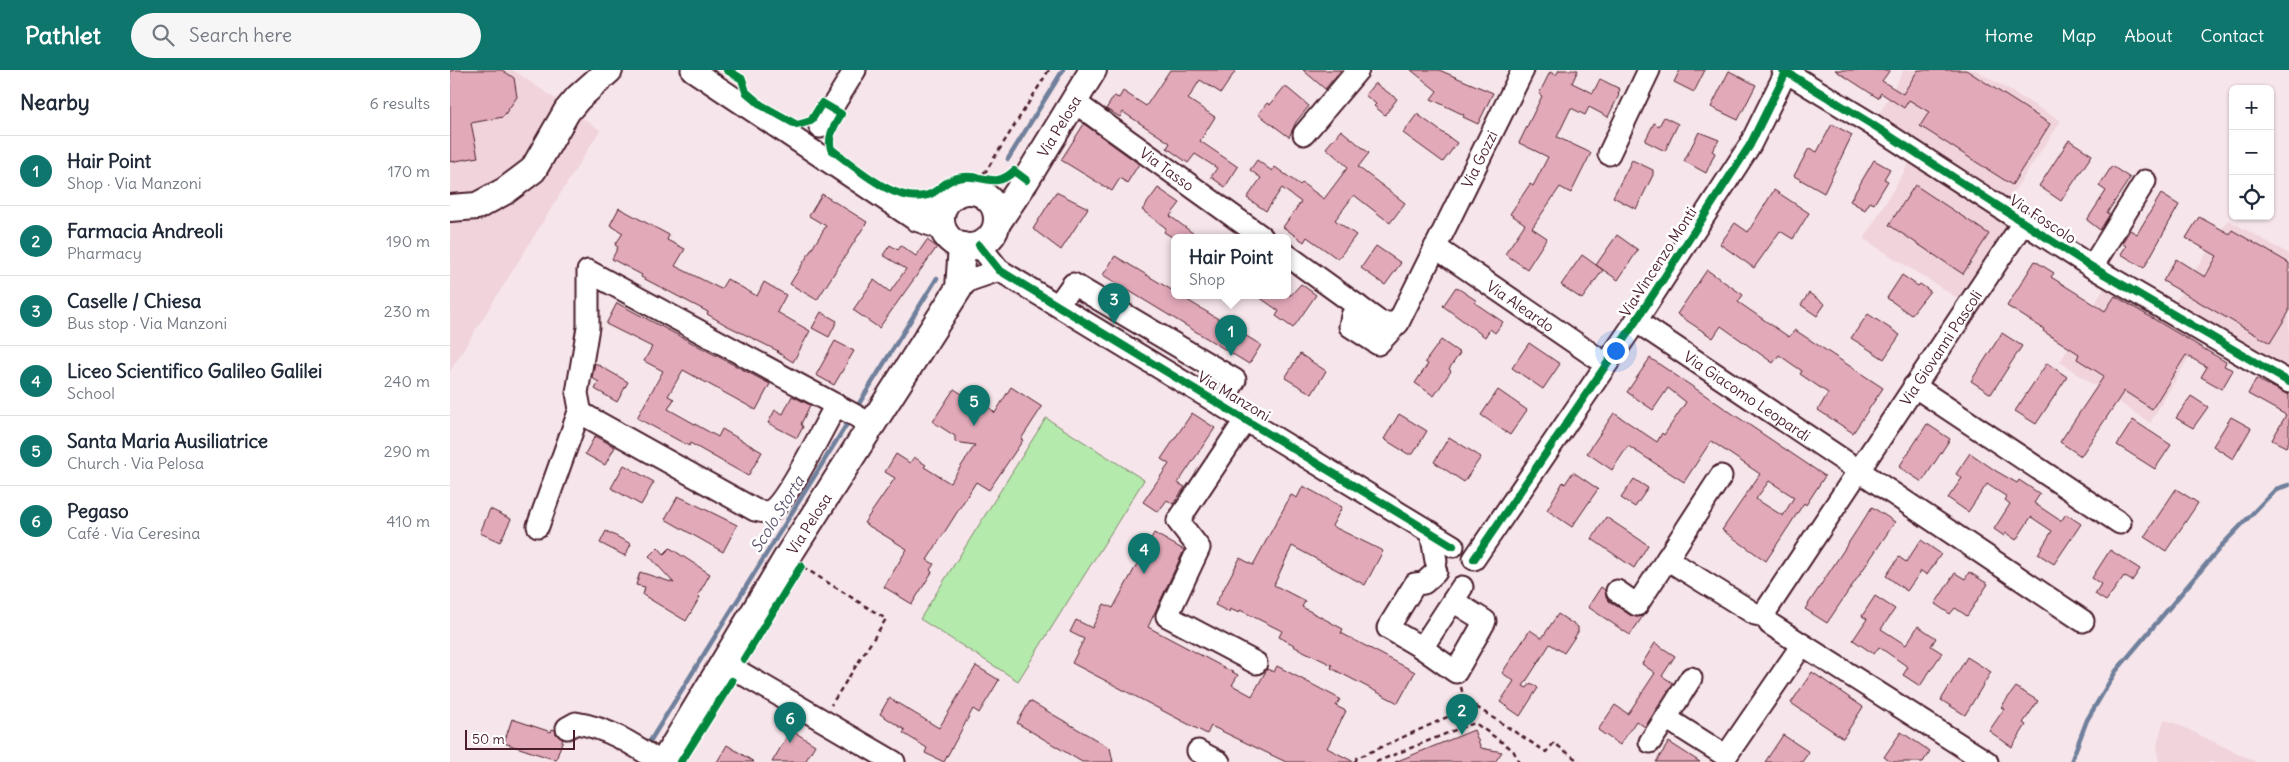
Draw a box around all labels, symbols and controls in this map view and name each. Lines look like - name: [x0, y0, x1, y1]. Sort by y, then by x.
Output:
- search box: [131, 13, 481, 58]
- text: Pathlet: [25, 20, 101, 50]
- icon: search: [149, 21, 177, 49]
- text: Search here: [189, 23, 292, 47]
- text: Home: [1985, 24, 2033, 47]
- text: Map: [2061, 24, 2096, 47]
- text: About: [2124, 24, 2172, 47]
- text: Contact: [2200, 24, 2264, 47]
- map controls: [2229, 85, 2274, 220]
- button: +: [2229, 85, 2274, 130]
- text: Nearby: [20, 89, 90, 116]
- street label: Via Pelosa: [1033, 91, 1085, 160]
- text: 6 results: [369, 93, 430, 113]
- street label: Via Gozzi: [1457, 127, 1501, 191]
- button: −: [2229, 130, 2274, 175]
- street label: Via Tasso: [1136, 143, 1198, 195]
- text: Hair Point: [67, 149, 151, 173]
- text: 1: [33, 161, 39, 181]
- text: 170 m: [387, 161, 430, 181]
- text: Shop · Via Manzoni: [67, 173, 202, 193]
- button: locate: [2229, 175, 2274, 220]
- street label: Via Foscolo: [2006, 190, 2080, 248]
- street label: Via Vincenzo Monti: [1615, 204, 1701, 320]
- text: Farmacia Andreoli: [67, 219, 223, 243]
- text: 2: [32, 231, 40, 251]
- text: 190 m: [386, 231, 430, 251]
- popup: [1171, 234, 1291, 299]
- text: Pharmacy: [67, 243, 142, 263]
- text: Hair Point: [1189, 245, 1273, 269]
- text: Shop: [1189, 269, 1225, 289]
- street label: Via Aleardo: [1483, 276, 1558, 336]
- pin: 3: [1098, 283, 1130, 324]
- street label: Via Giovanni Pascoli: [1895, 286, 1985, 409]
- text: Caselle / Chiesa: [67, 289, 201, 313]
- text: 3: [31, 301, 41, 321]
- text: 230 m: [384, 301, 430, 321]
- text: Bus stop · Via Manzoni: [67, 313, 227, 333]
- pin: 1: [1215, 315, 1247, 356]
- your location: [1603, 338, 1629, 364]
- street label: Via Giacomo Leopardi: [1680, 346, 1814, 445]
- text: Liceo Scientifico Galileo Galilei: [67, 359, 322, 383]
- street label: Via Manzoni: [1194, 367, 1274, 425]
- text: 4: [31, 371, 41, 391]
- text: 240 m: [384, 371, 430, 391]
- text: School: [67, 383, 115, 403]
- pin: 5: [958, 385, 990, 426]
- text: Santa Maria Ausiliatrice: [67, 429, 268, 453]
- text: 5: [31, 441, 41, 461]
- text: 290 m: [384, 441, 430, 461]
- text: Church · Via Pelosa: [67, 453, 204, 473]
- water label: Scolo Storta: [746, 471, 809, 556]
- street label: Via Pelosa: [782, 489, 835, 558]
- text: Pegaso: [67, 499, 129, 523]
- text: 6: [31, 511, 41, 531]
- text: 410 m: [386, 511, 430, 531]
- text: Café · Via Ceresina: [67, 523, 200, 543]
- pin: 4: [1128, 533, 1160, 574]
- pin: 2: [1446, 694, 1478, 735]
- pin: 6: [774, 702, 806, 743]
- scale bar: [465, 727, 575, 750]
- text: 50 m: [472, 730, 505, 748]

